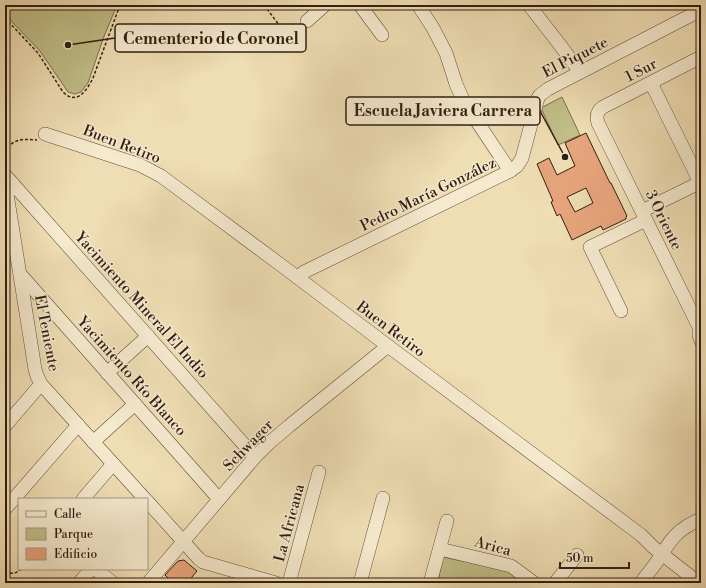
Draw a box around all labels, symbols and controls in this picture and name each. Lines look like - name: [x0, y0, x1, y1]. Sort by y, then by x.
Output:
- callout: Cementerio de Coronel: [115, 24, 306, 52]
- text: Cementerio de Coronel: [123, 29, 300, 49]
- street label: El Piquete: [539, 33, 611, 82]
- street label: 1 Sur: [622, 54, 661, 86]
- callout: Escuela Javiera Carrera: [346, 97, 540, 125]
- text: Escuela Javiera Carrera: [354, 101, 533, 121]
- street label: Buen Retiro: [79, 121, 163, 168]
- street label: Pedro María González: [357, 153, 499, 236]
- street label: 3 Oriente: [641, 187, 686, 253]
- street label: Yacimiento Mineral El Indio: [70, 227, 213, 383]
- street label: El Teniente: [30, 293, 63, 373]
- street label: Buen Retiro: [352, 297, 429, 362]
- street label: Yacimiento Río Blanco: [72, 312, 190, 440]
- street label: Schwager: [219, 415, 278, 475]
- street label: La Africana: [270, 482, 309, 564]
- legend: [18, 498, 148, 570]
- text: Calle: [54, 507, 81, 522]
- text: Parque: [54, 527, 93, 542]
- street label: Arica: [471, 532, 514, 561]
- scale bar: [560, 544, 629, 570]
- text: Edificio: [54, 547, 97, 562]
- text: 50 m: [566, 551, 594, 566]

